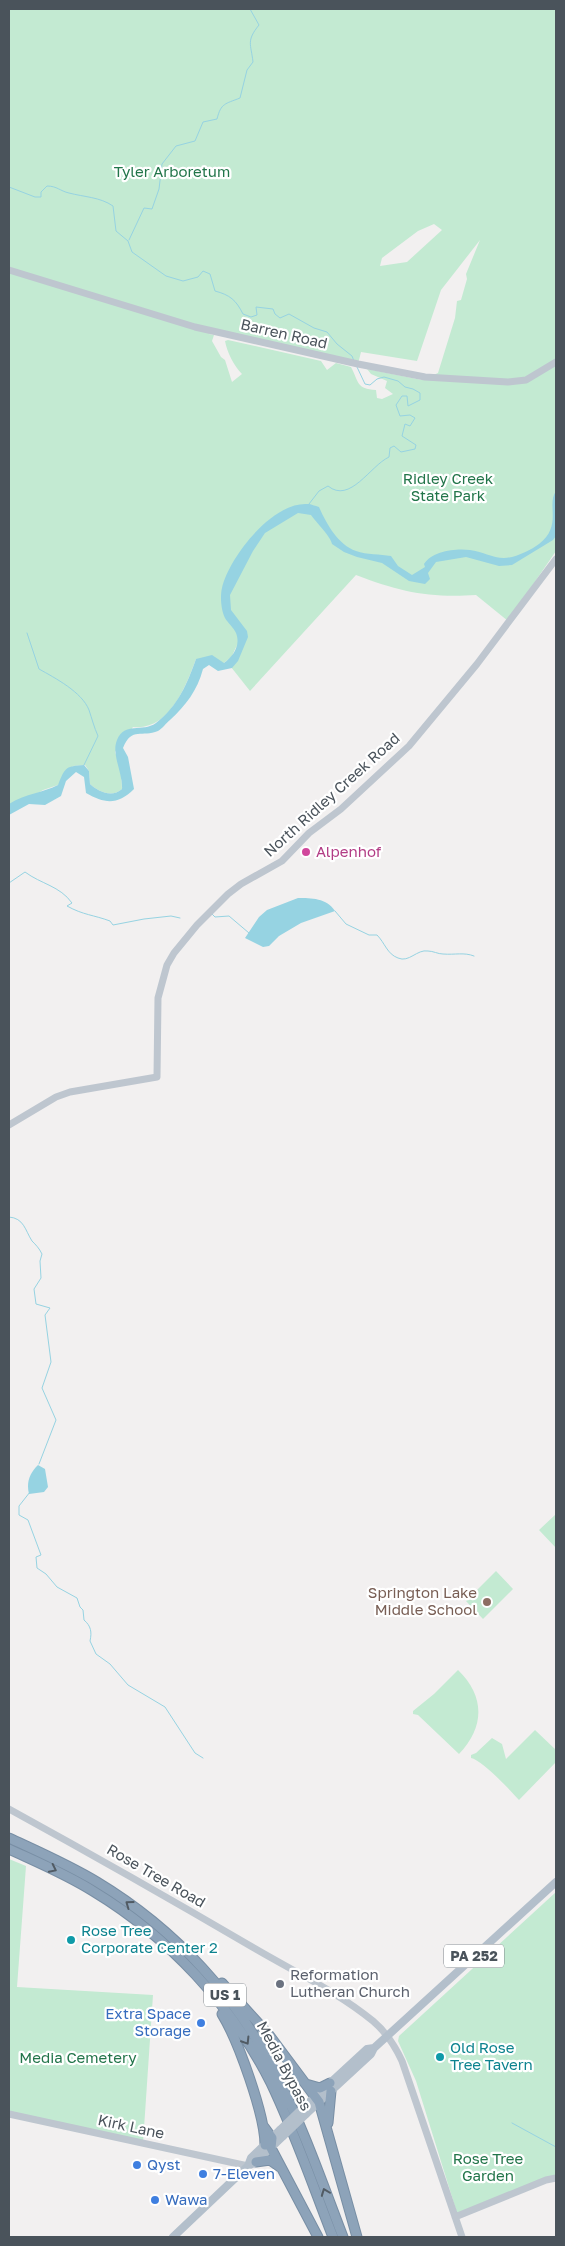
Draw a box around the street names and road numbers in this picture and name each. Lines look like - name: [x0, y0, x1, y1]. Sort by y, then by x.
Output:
- street label: Barren Road: [239, 314, 329, 352]
- street label: North Ridley Creek Road: [260, 729, 403, 860]
- street label: Rose Tree Road: [104, 1840, 209, 1911]
- road number: PA 252: [444, 1944, 504, 1968]
- road number: US 1: [204, 1984, 246, 2006]
- street label: Media Bypass: [254, 2018, 316, 2113]
- street label: Kirk Lane: [96, 2110, 166, 2142]

